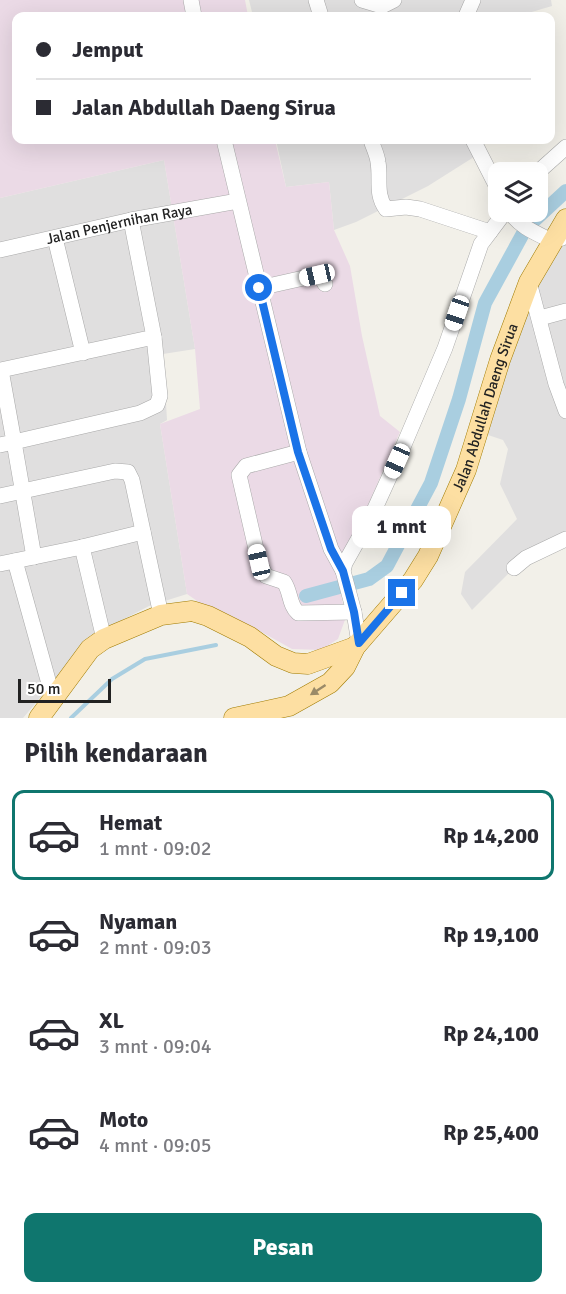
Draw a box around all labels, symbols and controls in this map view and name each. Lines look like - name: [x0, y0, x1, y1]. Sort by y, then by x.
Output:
- text: Jemput: [72, 36, 143, 63]
- text: Jalan Abdullah Daeng Sirua: [72, 94, 336, 121]
- map controls: [488, 162, 548, 222]
- button: layers: [488, 162, 548, 222]
- street label: Jalan Penjernihan Raya: [44, 200, 194, 248]
- car: [297, 262, 337, 288]
- route start: [245, 274, 272, 301]
- car: [443, 293, 471, 333]
- street label: Jalan Abdullah Daeng Sirua: [449, 321, 522, 494]
- car: [381, 441, 413, 481]
- callout: 1 mnt: [352, 506, 452, 548]
- text: 1 mnt: [377, 514, 426, 539]
- car: [246, 542, 272, 582]
- route end: [388, 579, 415, 606]
- scale bar: [18, 676, 111, 704]
- text: 50 m: [27, 679, 61, 699]
- one-way arrow: [310, 685, 326, 696]
- text: Pilih kendaraan: [24, 737, 208, 770]
- icon: car: [27, 808, 81, 862]
- text: Hemat: [99, 809, 162, 836]
- text: Rp 14,200: [443, 822, 539, 849]
- text: 1 mnt · 09:02: [99, 836, 212, 861]
- icon: car: [27, 907, 81, 961]
- text: Nyaman: [99, 908, 177, 935]
- text: Rp 19,100: [443, 921, 539, 948]
- text: 2 mnt · 09:03: [99, 935, 212, 960]
- icon: car: [27, 1006, 81, 1060]
- text: XL: [99, 1007, 124, 1034]
- text: Rp 24,100: [443, 1020, 539, 1047]
- text: 3 mnt · 09:04: [99, 1034, 212, 1059]
- icon: car: [27, 1105, 81, 1159]
- text: Moto: [99, 1106, 148, 1133]
- text: Rp 25,400: [443, 1119, 539, 1146]
- text: 4 mnt · 09:05: [99, 1133, 212, 1158]
- button: Pesan: [24, 1213, 542, 1282]

